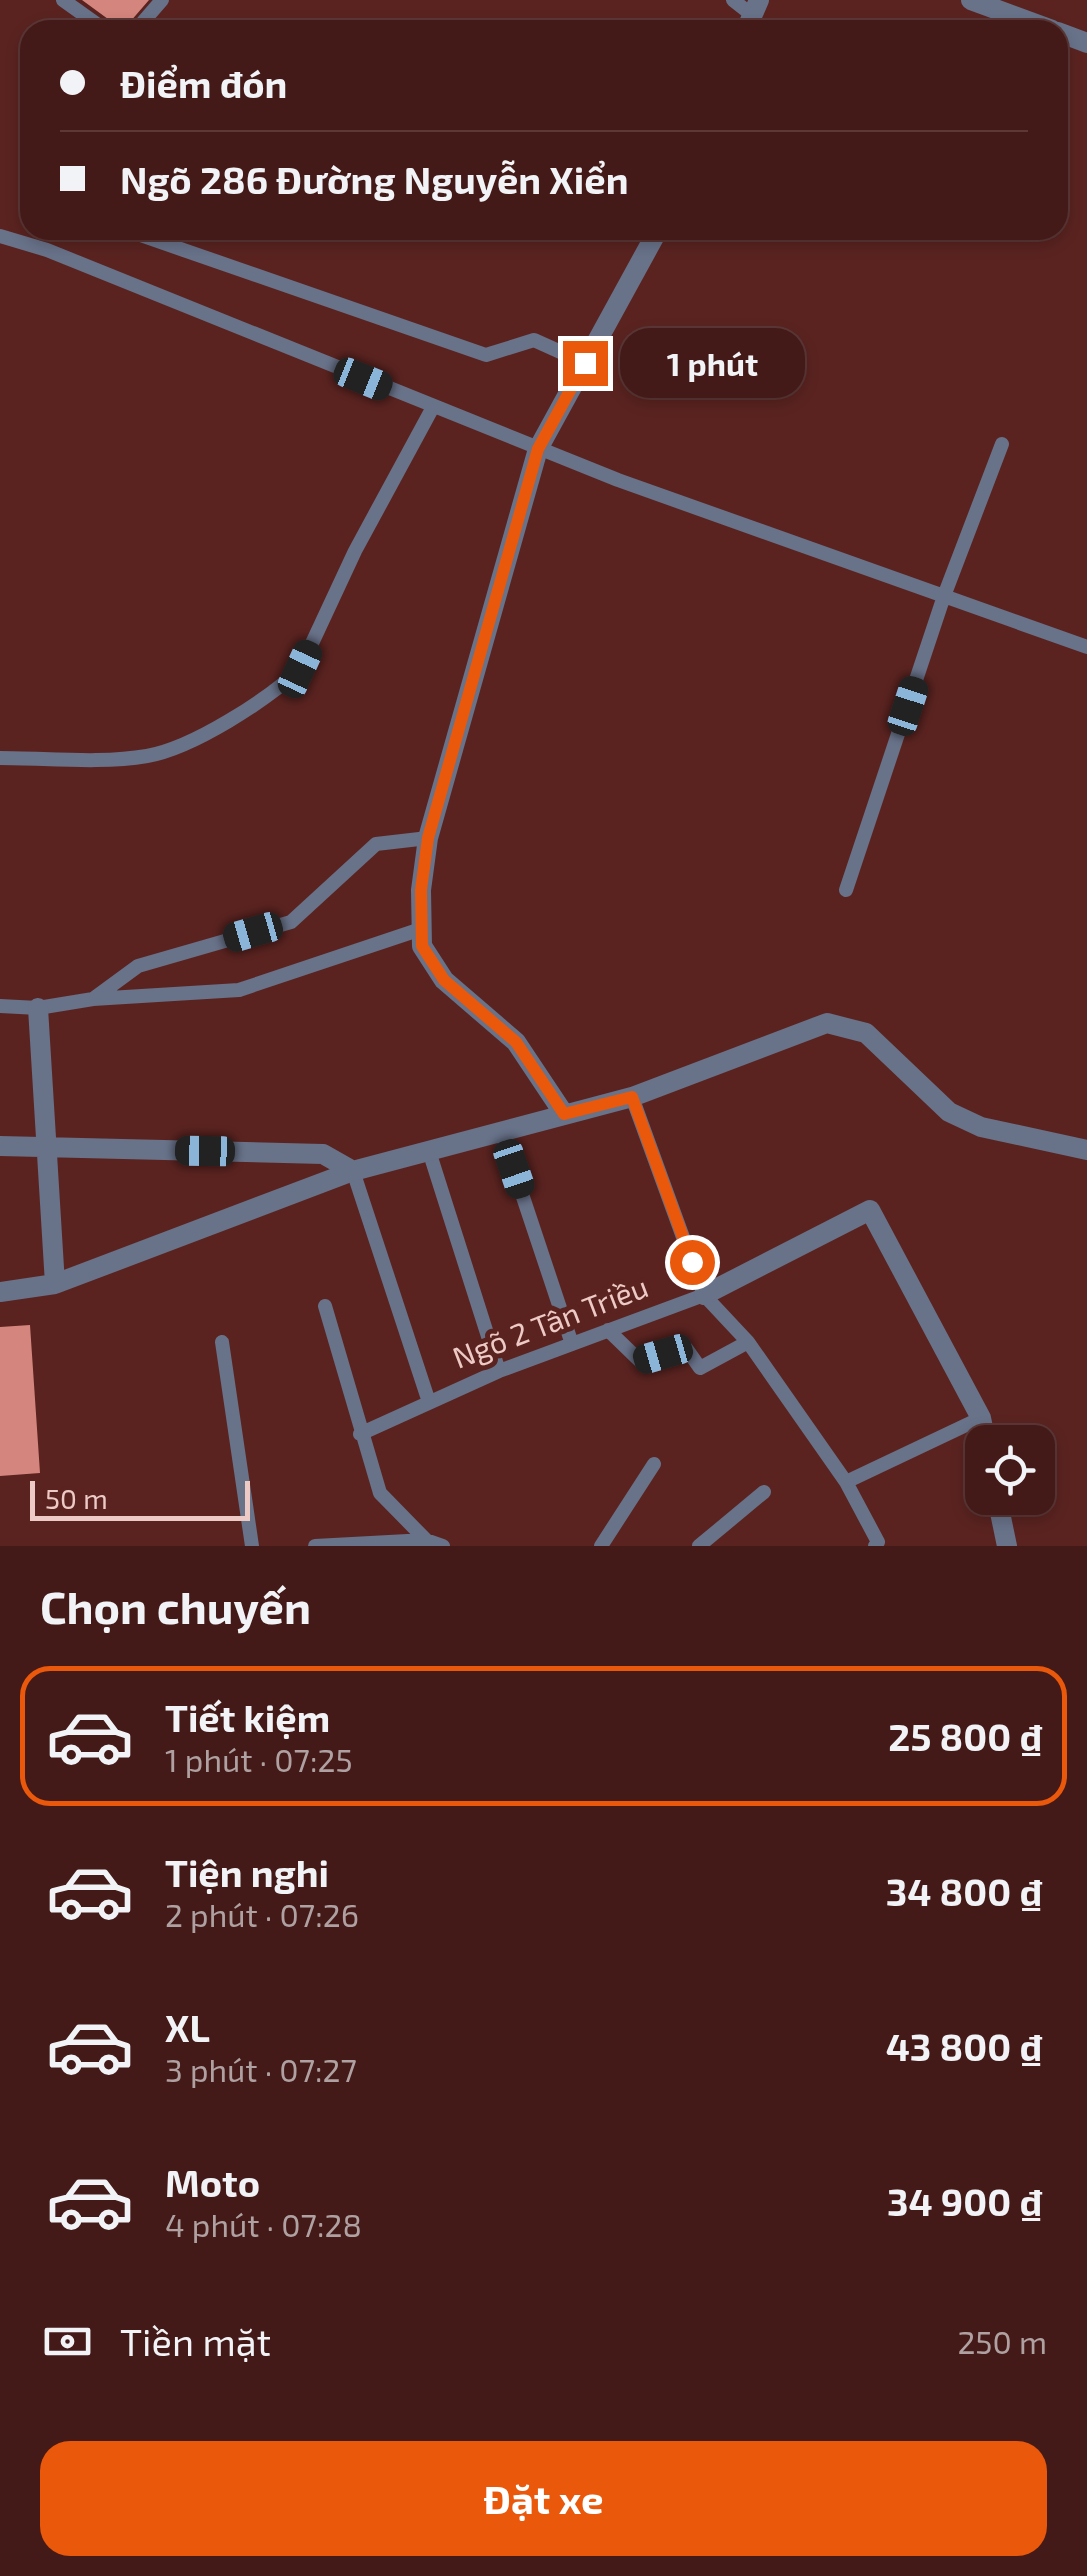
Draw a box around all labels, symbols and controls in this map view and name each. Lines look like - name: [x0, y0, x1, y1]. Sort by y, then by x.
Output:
- text: Điểm đón: [120, 60, 287, 106]
- text: Ngõ 286 Đường Nguyễn Xiển: [120, 156, 629, 202]
- callout: 1 phút: [620, 328, 805, 398]
- route end: [563, 341, 608, 386]
- text: 1 phút: [667, 344, 758, 382]
- car: [330, 354, 396, 404]
- car: [274, 635, 326, 703]
- car: [884, 673, 932, 739]
- car: [220, 909, 286, 955]
- car: [175, 1135, 235, 1167]
- car: [490, 1136, 538, 1202]
- route start: [670, 1240, 715, 1285]
- street label: Ngõ 2 Tân Triều: [447, 1267, 653, 1375]
- car: [630, 1331, 696, 1377]
- map controls: [965, 1425, 1055, 1515]
- button: locate: [965, 1425, 1055, 1515]
- scale bar: [30, 1476, 250, 1521]
- text: 50 m: [45, 1481, 108, 1515]
- text: Chọn chuyến: [40, 1579, 311, 1633]
- icon: car: [45, 1691, 135, 1781]
- text: Tiết kiệm: [165, 1694, 330, 1740]
- text: 25 800 ₫: [888, 1713, 1042, 1759]
- text: 1 phút · 07:25: [165, 1740, 353, 1778]
- icon: car: [45, 1846, 135, 1936]
- text: Tiện nghi: [165, 1849, 329, 1895]
- text: 34 800 ₫: [886, 1868, 1042, 1914]
- text: 2 phút · 07:26: [165, 1895, 359, 1933]
- icon: car: [45, 2001, 135, 2091]
- text: XL: [165, 2004, 210, 2050]
- text: 43 800 ₫: [886, 2023, 1042, 2069]
- text: 3 phút · 07:27: [165, 2050, 357, 2088]
- icon: car: [45, 2156, 135, 2246]
- text: Moto: [165, 2159, 260, 2205]
- text: 34 900 ₫: [887, 2178, 1042, 2224]
- text: 4 phút · 07:28: [165, 2205, 362, 2243]
- icon: cash: [40, 2314, 95, 2369]
- text: Tiền mặt: [120, 2318, 271, 2364]
- text: 250 m: [957, 2322, 1047, 2360]
- button: Đặt xe: [40, 2441, 1047, 2556]

